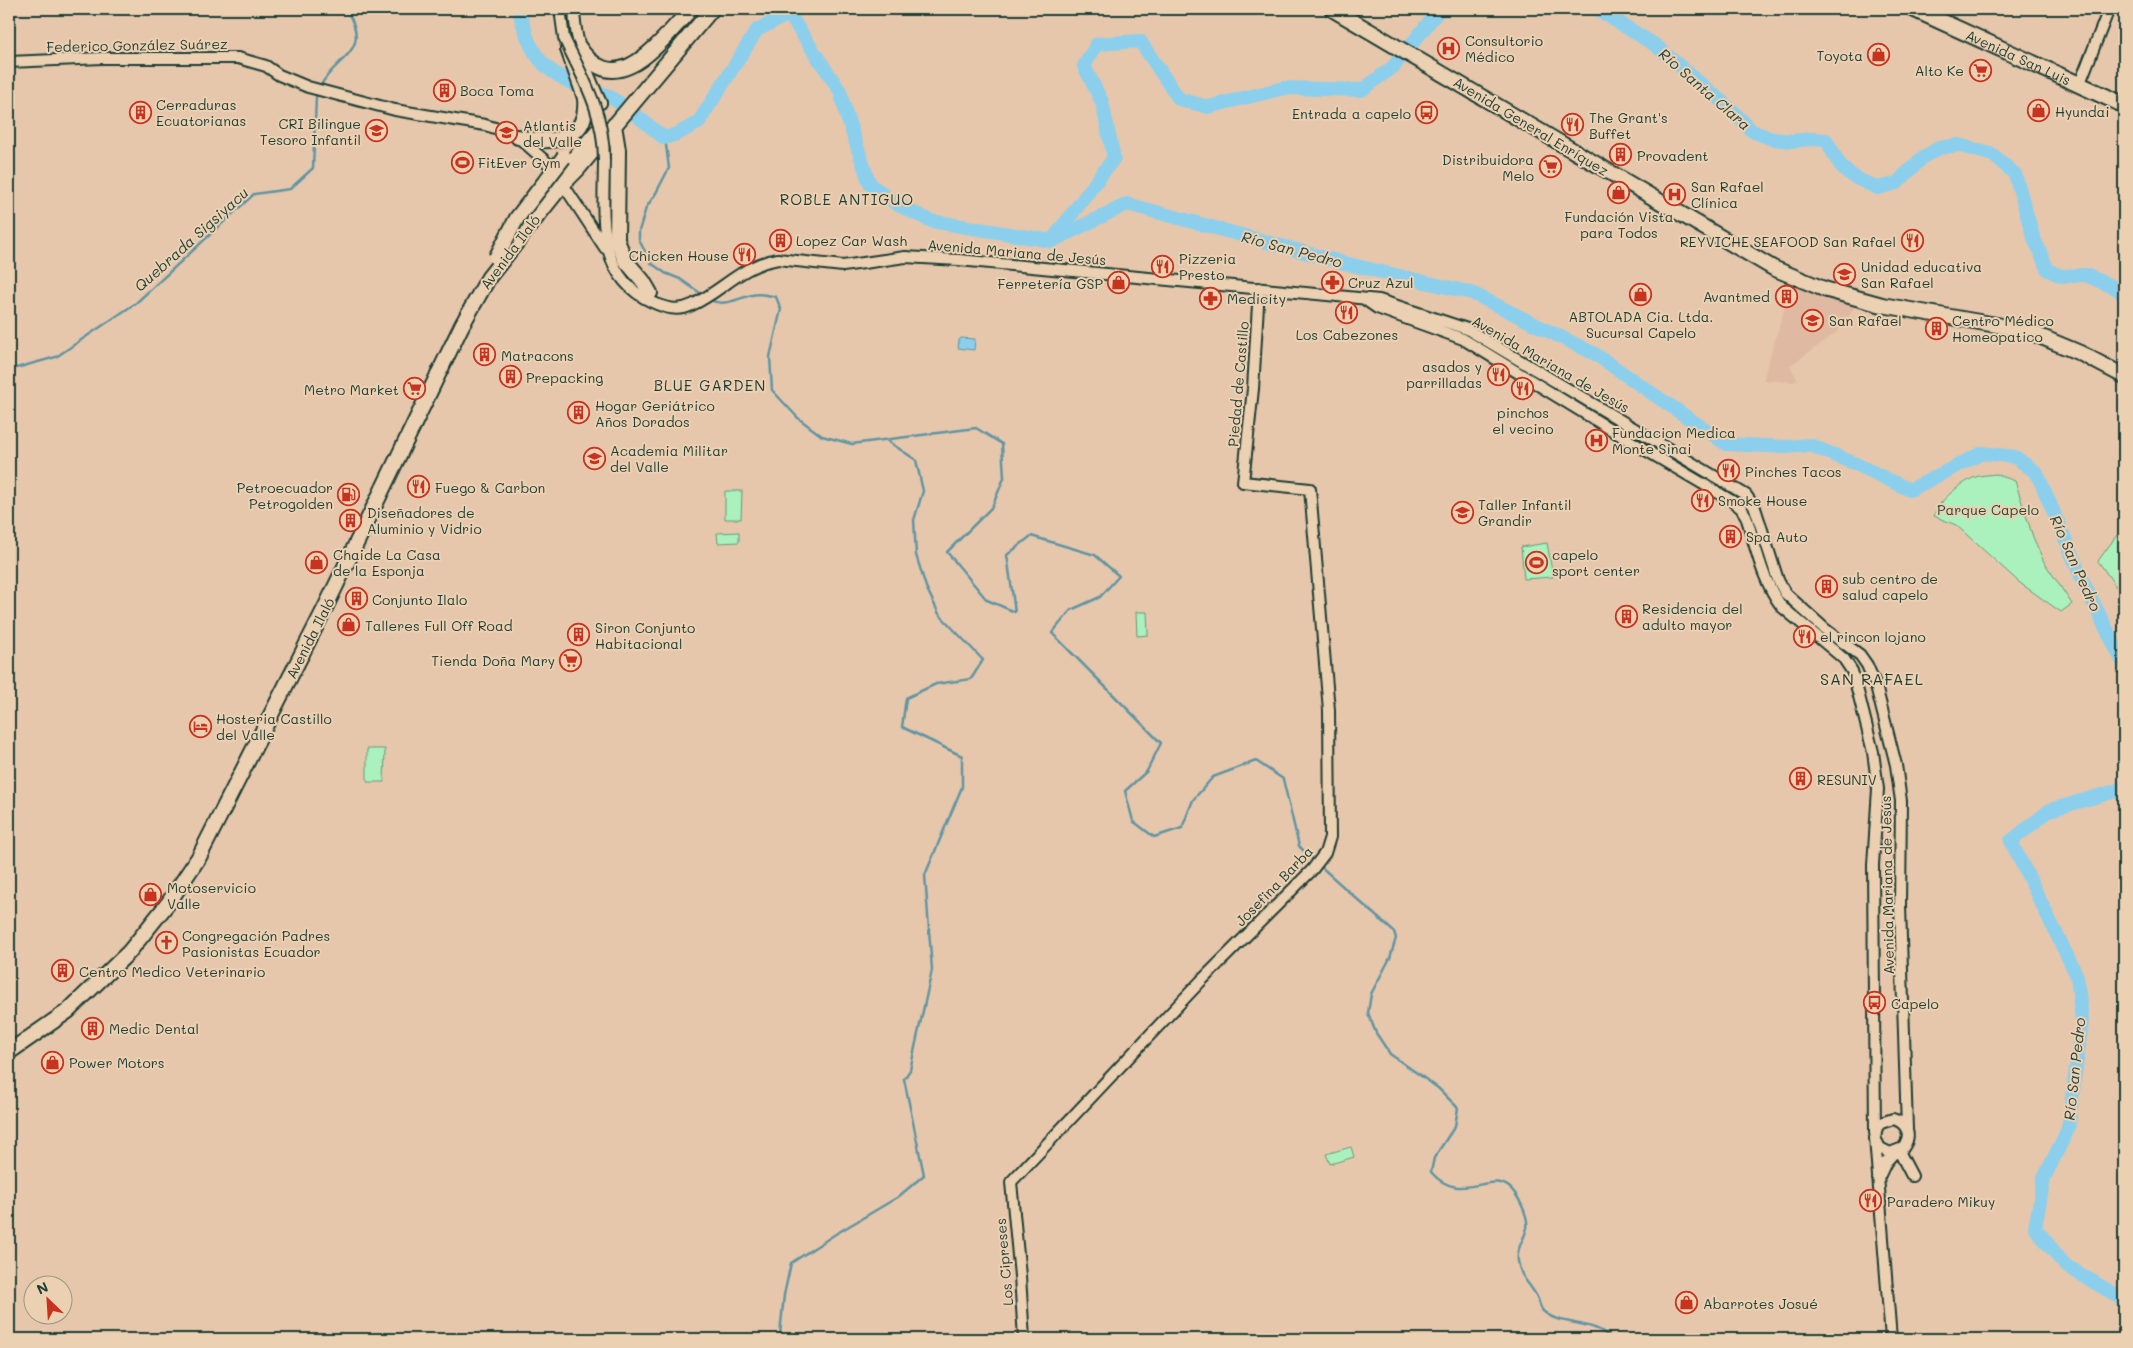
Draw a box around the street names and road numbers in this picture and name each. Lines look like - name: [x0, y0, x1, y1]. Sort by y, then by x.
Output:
- street label: Avenida San Luis: [1963, 25, 2074, 89]
- street label: Federico González Suárez: [46, 34, 228, 56]
- street label: Avenida General Enríquez: [1450, 72, 1612, 180]
- street label: Avenida Ilaló: [476, 211, 544, 293]
- street label: Avenida Mariana de Jesús: [927, 235, 1107, 269]
- street label: Avenida Mariana de Jesús: [1469, 311, 1633, 417]
- street label: Piedad de Castillo: [1223, 321, 1253, 447]
- street label: Avenida Ilaló: [281, 594, 339, 682]
- street label: Avenida Mariana de Jesús: [1876, 795, 1898, 975]
- street label: Josefina Barba: [1231, 842, 1317, 930]
- street label: Los Cipreses: [991, 1217, 1017, 1307]

